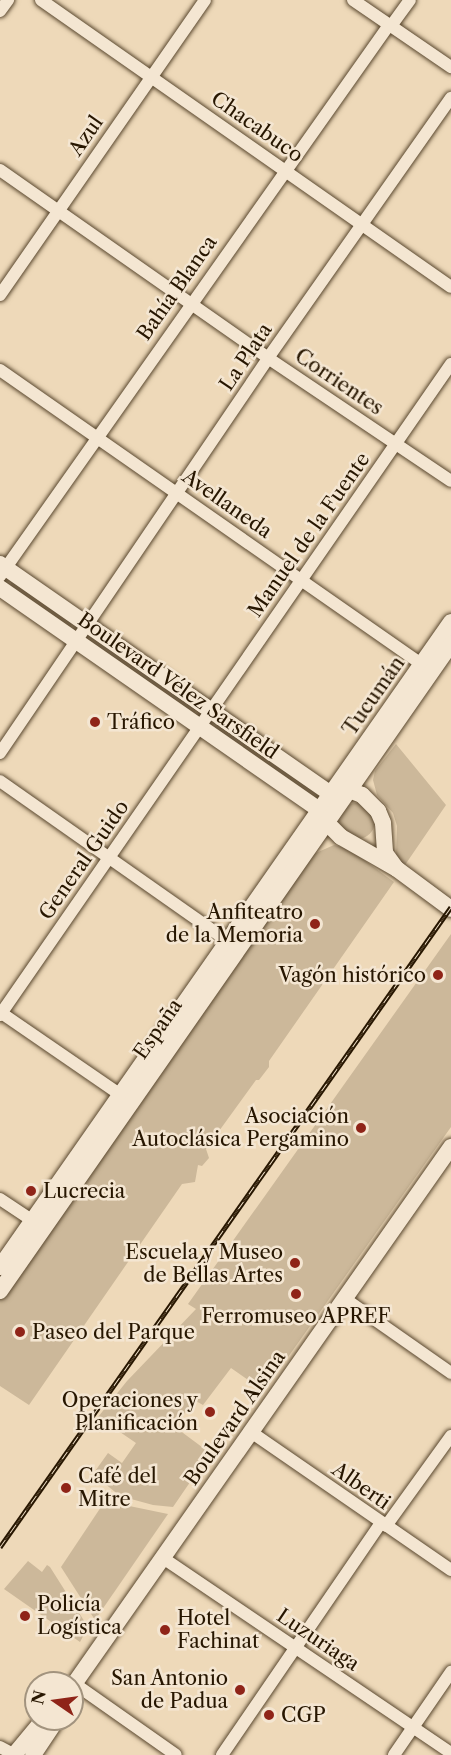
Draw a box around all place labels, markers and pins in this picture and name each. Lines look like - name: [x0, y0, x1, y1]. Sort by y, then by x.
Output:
- place label: Tráfico: [107, 710, 175, 734]
- marker: Tráfico: [88, 715, 102, 729]
- place label: Anfiteatro de la Memoria: [166, 900, 303, 947]
- marker: Anfiteatro de la Memoria: [308, 917, 322, 931]
- place label: Vagón histórico: [278, 963, 426, 987]
- marker: Vagón histórico: [431, 968, 445, 982]
- place label: Asociación Autoclásica Pergamino: [132, 1104, 349, 1151]
- marker: Asociación Autoclásica Pergamino: [354, 1121, 368, 1135]
- place label: Lucrecia: [43, 1179, 125, 1203]
- marker: Lucrecia: [24, 1184, 38, 1198]
- place label: Escuela y Museo de Bellas Artes: [124, 1240, 283, 1287]
- marker: Escuela y Museo de Bellas Artes: [288, 1256, 302, 1270]
- marker: Ferromuseo APREF: [289, 1287, 303, 1301]
- place label: Ferromuseo APREF: [201, 1304, 391, 1328]
- place label: Paseo del Parque: [32, 1320, 195, 1344]
- marker: Paseo del Parque: [13, 1325, 27, 1339]
- place label: Operaciones y Planificación: [61, 1388, 198, 1435]
- marker: Operaciones y Planificación: [203, 1405, 217, 1419]
- place label: Café del Mitre: [78, 1464, 157, 1511]
- marker: Café del Mitre: [59, 1481, 73, 1495]
- place label: Policía Logística: [37, 1592, 122, 1639]
- place label: Hotel Fachinat: [177, 1606, 259, 1653]
- marker: Policía Logística: [18, 1609, 32, 1623]
- marker: Hotel Fachinat: [158, 1623, 172, 1637]
- place label: San Antonio de Padua: [110, 1666, 228, 1713]
- marker: San Antonio de Padua: [233, 1683, 247, 1697]
- place label: CGP: [281, 1703, 326, 1727]
- marker: CGP: [262, 1708, 276, 1722]

